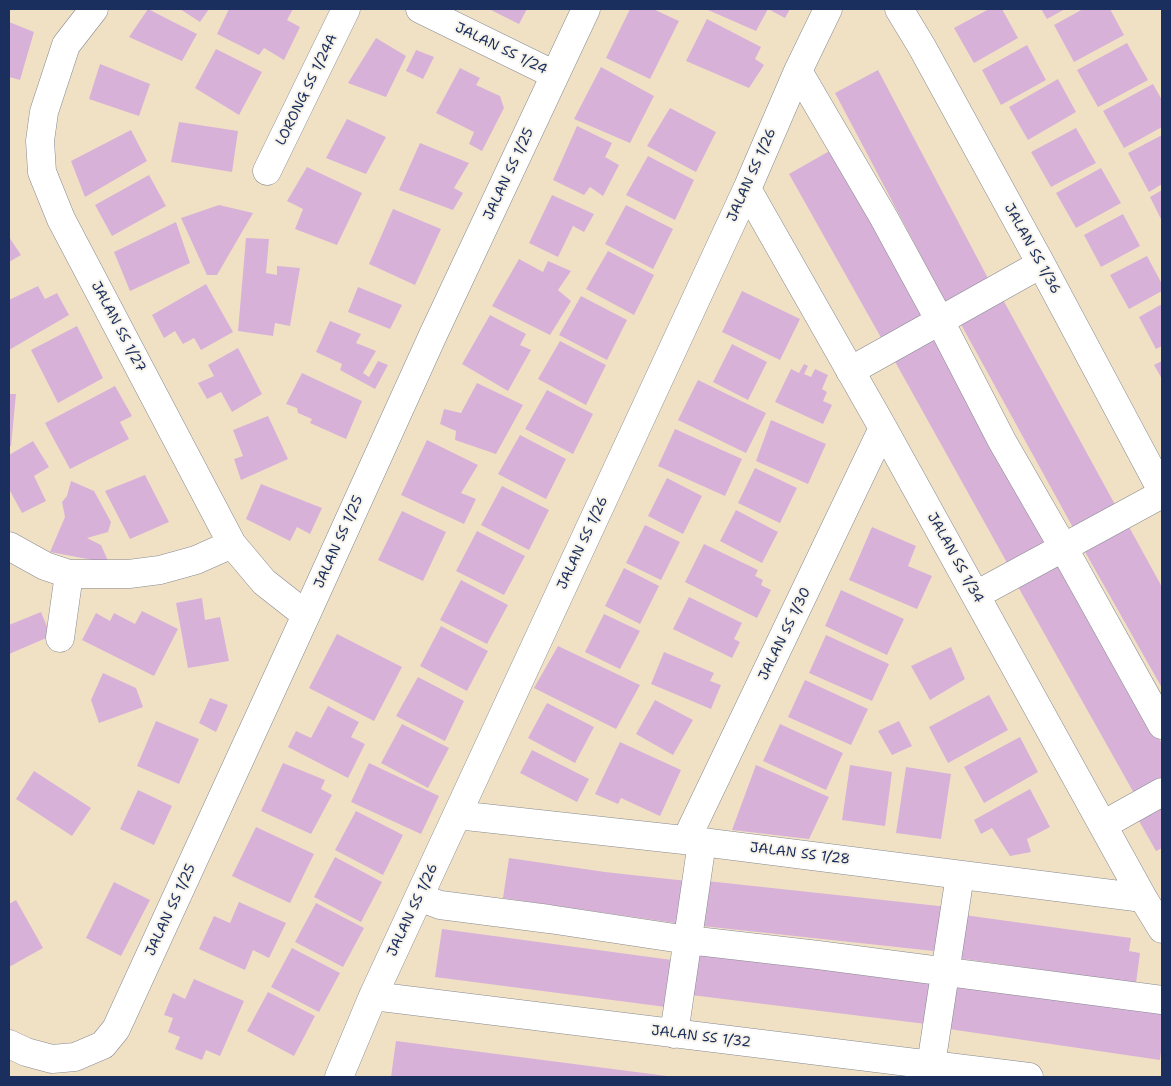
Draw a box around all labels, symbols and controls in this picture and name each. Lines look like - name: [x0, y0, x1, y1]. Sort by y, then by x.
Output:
- street label: JALAN SS 1/24: [452, 19, 550, 79]
- street label: LORONG SS 1/24A: [273, 32, 341, 148]
- street label: JALAN SS 1/25: [480, 125, 538, 223]
- street label: JALAN SS 1/26: [724, 126, 780, 224]
- street label: JALAN SS 1/36: [1000, 201, 1064, 297]
- street label: JALAN SS 1/27: [87, 279, 149, 375]
- street label: JALAN SS 1/25: [311, 493, 367, 591]
- street label: JALAN SS 1/26: [554, 494, 612, 592]
- street label: JALAN SS 1/34: [923, 510, 987, 606]
- street label: JALAN SS 1/30: [755, 585, 815, 683]
- street label: JALAN SS 1/28: [749, 840, 851, 868]
- street label: JALAN SS 1/25: [142, 861, 200, 959]
- street label: JALAN SS 1/26: [384, 861, 442, 959]
- street label: JALAN SS 1/32: [650, 1023, 752, 1051]

